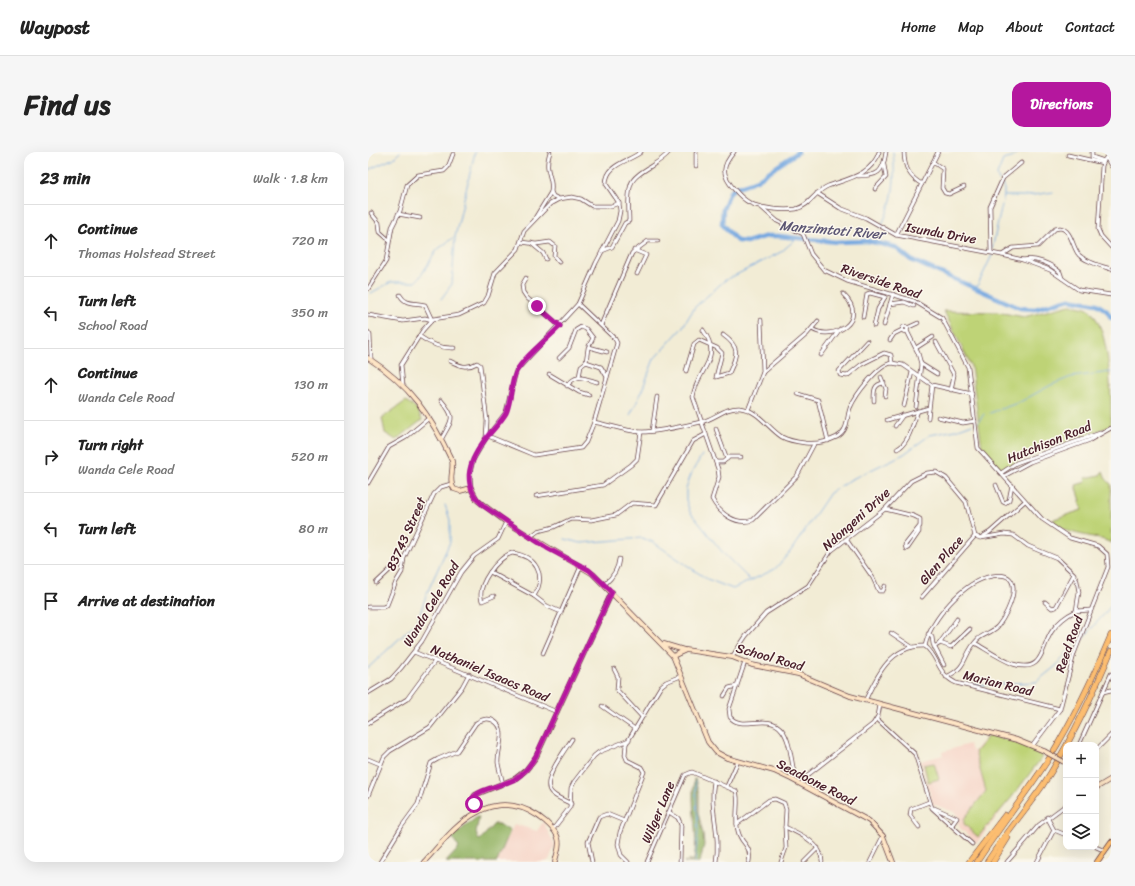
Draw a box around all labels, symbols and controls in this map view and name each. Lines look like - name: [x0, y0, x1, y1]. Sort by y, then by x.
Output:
- text: Waypost: [20, 11, 90, 44]
- text: Home: [901, 15, 936, 40]
- text: Map: [958, 15, 984, 40]
- text: About: [1006, 15, 1043, 40]
- text: Contact: [1065, 15, 1115, 40]
- text: Find us: [24, 80, 111, 129]
- button: Directions: [1012, 82, 1111, 127]
- text: 23 min: [40, 163, 90, 193]
- text: Walk · 1.8 km: [253, 167, 328, 190]
- water label: Manzimtoti River: [778, 213, 889, 247]
- street label: Isundu Drive: [903, 215, 979, 251]
- text: Continue: [78, 216, 138, 242]
- text: 720 m: [291, 229, 328, 252]
- icon: ahead: [40, 230, 62, 252]
- text: Thomas Holstead Street: [78, 242, 216, 265]
- street label: Riverside Road: [838, 257, 925, 306]
- text: Turn left: [78, 288, 136, 314]
- route end: [528, 297, 546, 315]
- text: 350 m: [291, 301, 328, 324]
- icon: left: [40, 302, 62, 324]
- text: School Road: [78, 314, 147, 337]
- text: Continue: [78, 360, 138, 386]
- text: 130 m: [294, 373, 328, 396]
- icon: ahead: [40, 374, 62, 396]
- text: Wanda Cele Road: [78, 386, 174, 409]
- street label: Hutchison Road: [1003, 414, 1096, 469]
- text: Turn right: [78, 432, 143, 458]
- text: 520 m: [291, 445, 328, 468]
- icon: right: [40, 446, 62, 468]
- text: Wanda Cele Road: [78, 458, 174, 481]
- street label: Ndongeni Drive: [816, 481, 896, 556]
- street label: 83743 Street: [379, 493, 433, 575]
- text: Turn left: [78, 516, 136, 542]
- text: 80 m: [299, 517, 328, 540]
- icon: left: [40, 518, 62, 540]
- street label: Glen Place: [913, 530, 969, 590]
- street label: Wanda Cele Road: [396, 556, 466, 651]
- text: Arrive at destination: [78, 588, 215, 614]
- icon: arrive: [40, 590, 62, 612]
- street label: Reed Road: [1048, 611, 1090, 676]
- street label: School Road: [733, 636, 808, 678]
- street label: Nathaniel Isaacs Road: [427, 638, 554, 709]
- street label: Marian Road: [961, 663, 1036, 703]
- map controls: [1063, 742, 1099, 850]
- button: +: [1063, 742, 1099, 778]
- street label: Seadoone Road: [772, 752, 861, 812]
- street label: Wilger Lane: [635, 777, 682, 847]
- button: −: [1063, 778, 1099, 814]
- route start: [465, 795, 483, 813]
- button: layers: [1063, 814, 1099, 850]

